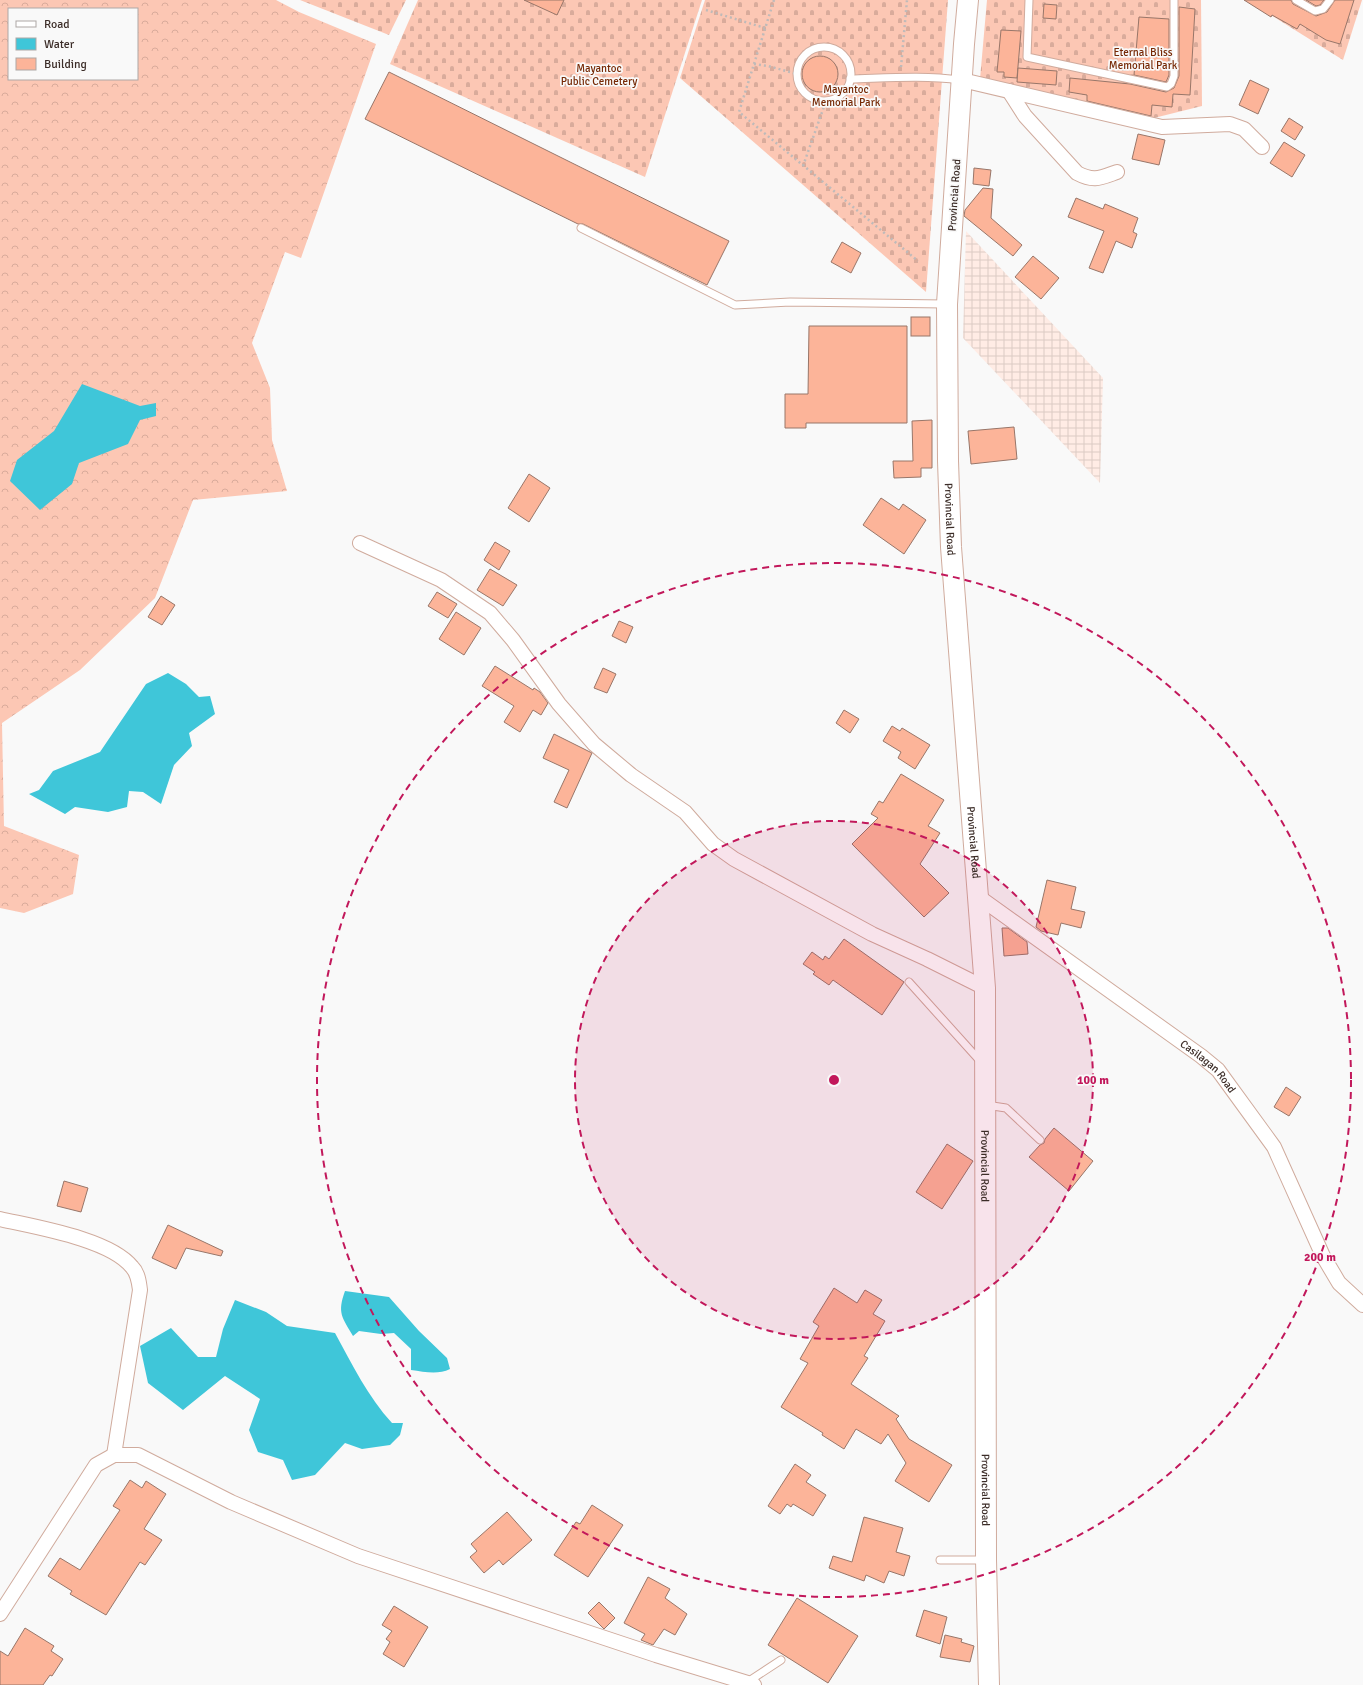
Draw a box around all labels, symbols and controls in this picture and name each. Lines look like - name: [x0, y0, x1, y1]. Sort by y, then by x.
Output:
- legend: [8, 8, 138, 80]
- text: Road: [44, 17, 70, 32]
- text: Water: [44, 37, 75, 52]
- park label: Eternal Bliss Memorial Park: [1109, 46, 1178, 72]
- text: Building: [44, 57, 87, 72]
- park label: Mayantoc Public Cemetery: [561, 62, 638, 88]
- park label: Mayantoc Memorial Park: [812, 83, 881, 109]
- street label: Provincial Road: [945, 158, 964, 232]
- street label: Provincial Road: [942, 483, 958, 556]
- street label: Provincial Road: [964, 806, 983, 879]
- street label: Casilagan Road: [1178, 1037, 1238, 1096]
- centre of rings: [827, 1073, 841, 1087]
- text: 100 m: [1077, 1073, 1109, 1088]
- street label: Provincial Road: [978, 1130, 991, 1202]
- text: 200 m: [1304, 1250, 1336, 1265]
- street label: Provincial Road: [979, 1454, 992, 1526]

